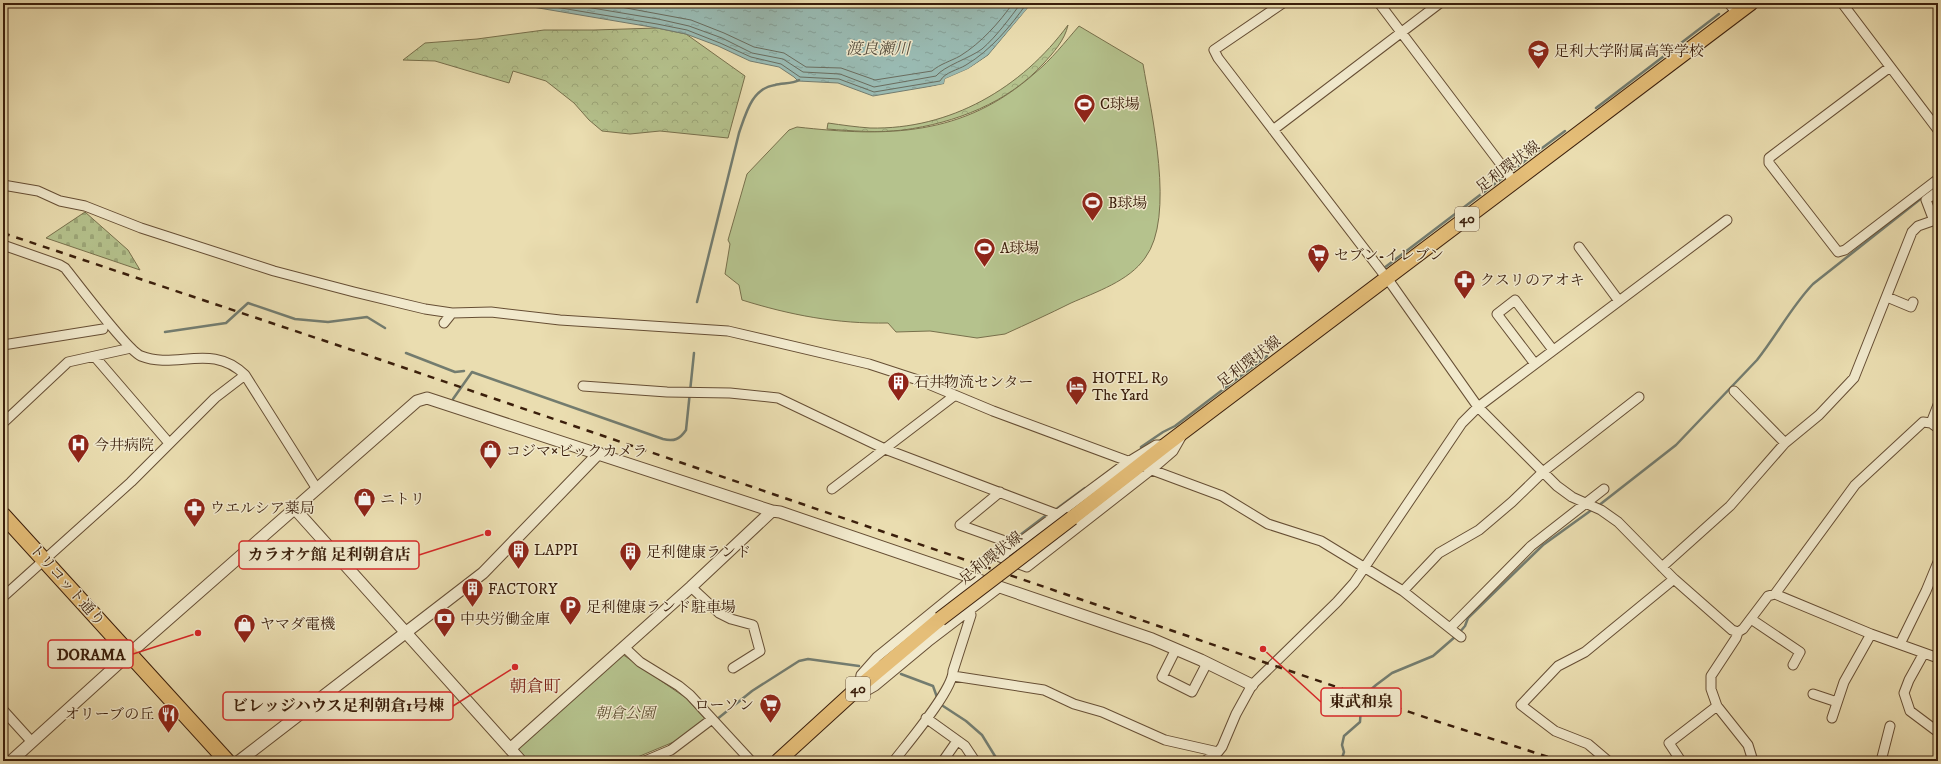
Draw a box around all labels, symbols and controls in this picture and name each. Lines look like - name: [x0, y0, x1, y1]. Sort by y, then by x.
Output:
- school or university icon: 足利大学附属高等学校: [1525, 38, 1551, 71]
- water label: 渡良瀬川: [846, 39, 912, 59]
- place label: 足利大学附属高等学校: [1554, 42, 1704, 61]
- sports icon: C球場: [1071, 91, 1097, 124]
- place label: C球場: [1100, 95, 1140, 114]
- street label: 足利環状線: [1472, 137, 1544, 197]
- sports icon: B球場: [1080, 190, 1106, 223]
- place label: B球場: [1108, 194, 1148, 213]
- road number: 40: [1455, 207, 1479, 231]
- sports icon: A球場: [972, 235, 998, 268]
- place label: A球場: [1000, 239, 1040, 258]
- supermarket icon: セブン-イレブン: [1305, 242, 1331, 275]
- place label: セブン-イレブン: [1334, 246, 1444, 265]
- pharmacy icon: クスリのアオキ: [1451, 267, 1477, 300]
- place label: クスリのアオキ: [1480, 271, 1585, 290]
- street label: 足利環状線: [1213, 332, 1285, 392]
- building icon: 石井物流センター: [885, 369, 911, 402]
- place label: HOTEL R9 The Yard: [1092, 369, 1169, 405]
- place label: 石井物流センター: [914, 373, 1033, 392]
- hotel icon: HOTEL R9 The Yard: [1063, 374, 1089, 407]
- hospital icon: 今井病院: [65, 432, 91, 465]
- place label: 今井病院: [94, 436, 154, 455]
- shop icon: コジマ×ビックカメラ: [478, 438, 504, 471]
- place label: コジマ×ビックカメラ: [506, 442, 648, 461]
- shop icon: ニトリ: [351, 486, 377, 519]
- place label: ニトリ: [380, 490, 425, 509]
- pharmacy icon: ウエルシア薬局: [182, 495, 208, 528]
- place label: ウエルシア薬局: [210, 499, 315, 518]
- street label: 足利環状線: [956, 527, 1026, 589]
- building icon: LAPPI: [505, 537, 531, 570]
- building icon: 足利健康ランド: [617, 539, 643, 572]
- street label: トリコット通り: [25, 540, 109, 630]
- callout: カラオケ館 足利朝倉店: [239, 541, 419, 569]
- place label: LAPPI: [534, 541, 578, 560]
- place label: 足利健康ランド: [646, 543, 751, 562]
- text: カラオケ館 足利朝倉店: [247, 545, 411, 565]
- building icon: FACTORY: [460, 576, 486, 609]
- place label: FACTORY: [488, 580, 558, 599]
- parking icon: 足利健康ランド駐車場: [558, 594, 584, 627]
- place label: 足利健康ランド駐車場: [586, 598, 736, 617]
- bank icon: 中央労働金庫: [431, 606, 457, 639]
- place label: 中央労働金庫: [460, 610, 550, 629]
- shop icon: ヤマダ電機: [231, 611, 257, 644]
- place label: ヤマダ電機: [260, 615, 335, 634]
- callout: DORAMA: [48, 640, 133, 668]
- text: DORAMA: [57, 645, 126, 665]
- district label: 朝倉町: [510, 676, 561, 698]
- road number: 40: [846, 677, 870, 701]
- callout: 東武和泉: [1321, 688, 1401, 716]
- callout: ビレッジハウス足利朝倉1号棟: [223, 692, 453, 720]
- supermarket icon: ローソン: [757, 692, 783, 725]
- text: 東武和泉: [1329, 692, 1393, 712]
- text: ビレッジハウス足利朝倉1号棟: [232, 696, 444, 716]
- place label: ローソン: [695, 696, 754, 715]
- restaurant icon: オリーブの丘: [156, 701, 182, 734]
- park label: 朝倉公園: [595, 704, 658, 723]
- place label: オリーブの丘: [65, 705, 154, 724]

